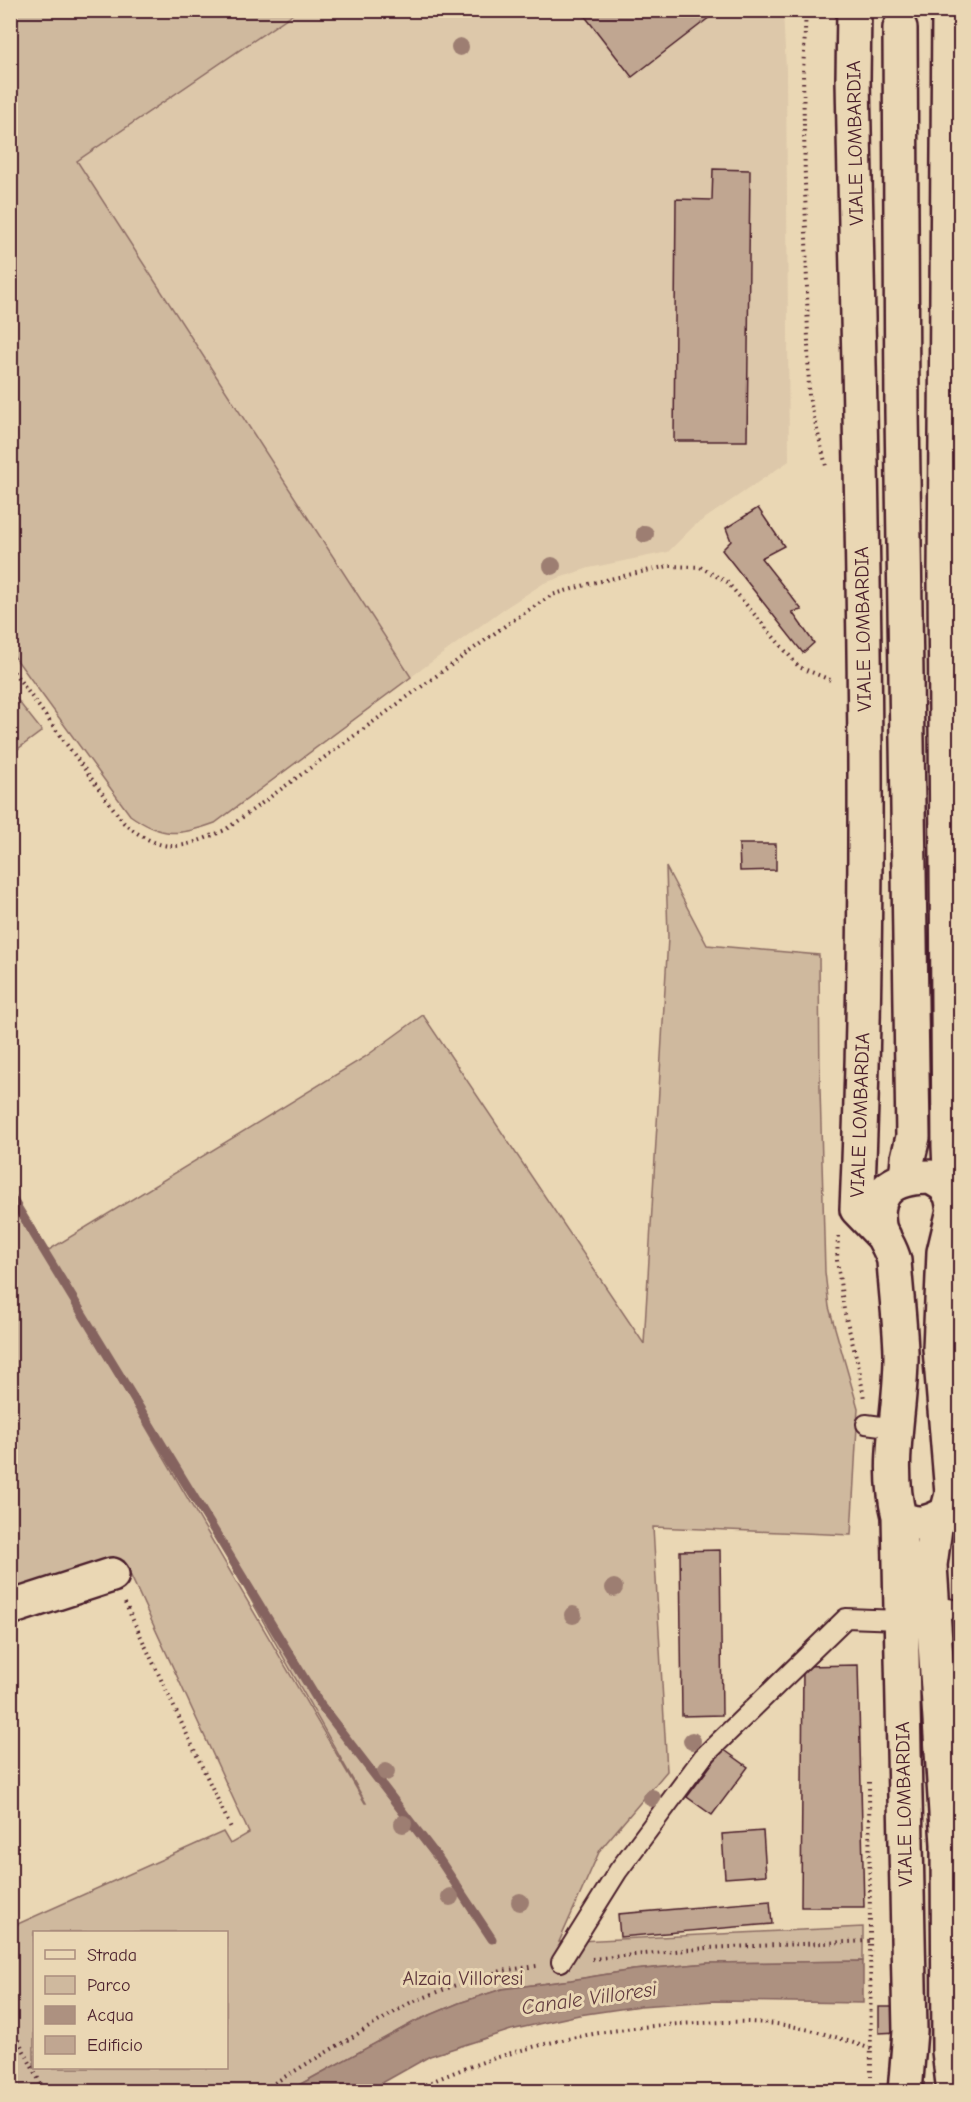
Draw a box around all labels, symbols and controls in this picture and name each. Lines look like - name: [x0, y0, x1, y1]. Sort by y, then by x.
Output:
- street label: VIALE LOMBARDIA: [842, 60, 868, 226]
- street label: VIALE LOMBARDIA: [850, 546, 876, 712]
- street label: VIALE LOMBARDIA: [846, 1032, 874, 1198]
- street label: VIALE LOMBARDIA: [891, 1721, 917, 1887]
- legend: [33, 1931, 228, 2069]
- text: Strada: [87, 1945, 137, 1966]
- park label: Alzaia Villoresi: [402, 1967, 524, 1990]
- text: Parco: [87, 1975, 130, 1996]
- water label: Canale Villoresi: [520, 1977, 658, 2019]
- text: Acqua: [87, 2005, 134, 2026]
- text: Edificio: [87, 2035, 143, 2056]

